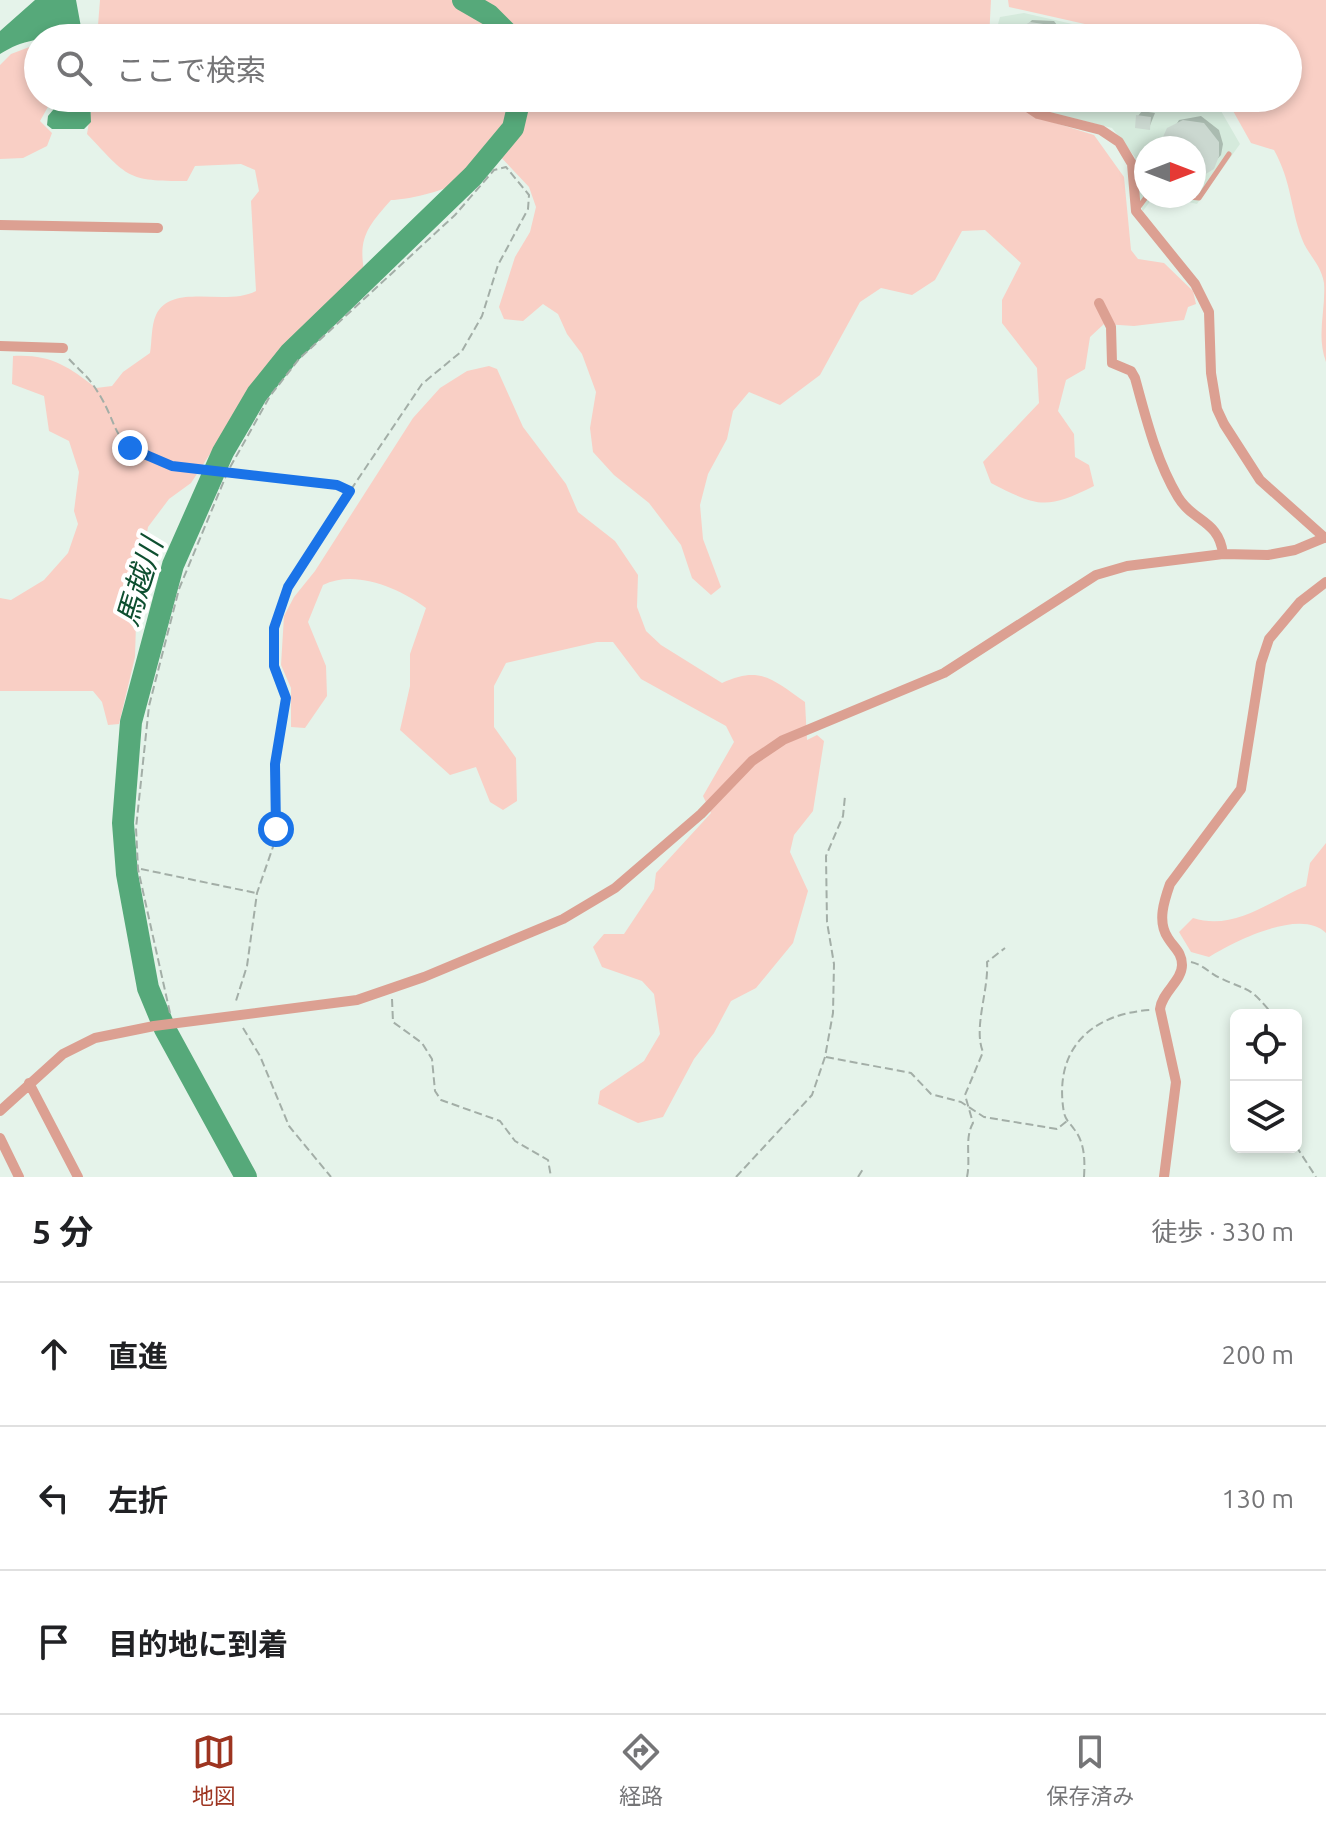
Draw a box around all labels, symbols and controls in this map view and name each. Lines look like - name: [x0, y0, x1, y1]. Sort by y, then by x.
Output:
- search box: [24, 24, 1302, 112]
- icon: search: [52, 46, 96, 90]
- text: ここで検索: [116, 53, 266, 87]
- north arrow: [1134, 136, 1206, 208]
- route end: [112, 430, 148, 466]
- water label: 馬越川: [110, 531, 169, 630]
- route start: [258, 811, 294, 847]
- map controls: [1230, 1009, 1302, 1153]
- button: locate: [1230, 1009, 1302, 1081]
- button: layers: [1230, 1081, 1302, 1153]
- text: 5 分: [32, 1212, 93, 1250]
- text: 徒歩 · 330 m: [1151, 1217, 1294, 1246]
- icon: ahead: [32, 1332, 76, 1376]
- text: 直進: [108, 1339, 168, 1373]
- text: 200 m: [1222, 1340, 1294, 1369]
- icon: left: [32, 1476, 76, 1520]
- text: 左折: [108, 1483, 168, 1517]
- text: 130 m: [1222, 1484, 1294, 1513]
- icon: arrive: [32, 1620, 76, 1664]
- text: 目的地に到着: [108, 1627, 288, 1661]
- tab: 地図: [192, 1730, 236, 1810]
- tab: 経路: [619, 1730, 663, 1810]
- tab: 保存済み: [1046, 1730, 1134, 1810]

